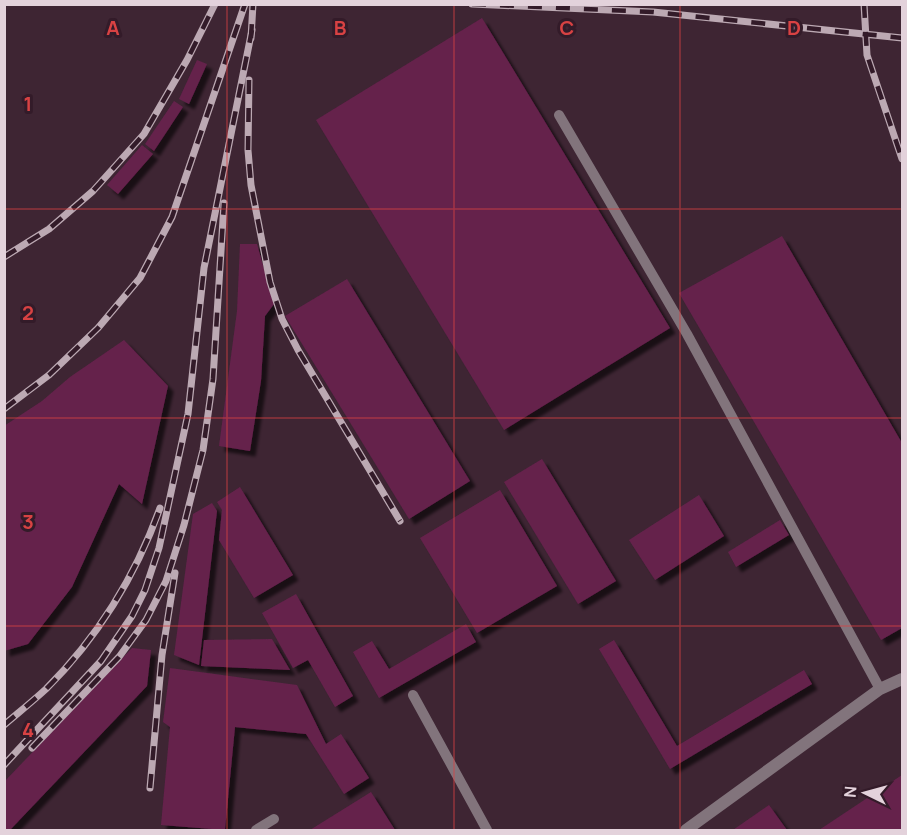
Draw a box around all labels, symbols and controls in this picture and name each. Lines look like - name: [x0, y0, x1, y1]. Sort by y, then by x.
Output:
- text: A: [106, 14, 120, 41]
- text: B: [334, 14, 347, 41]
- text: C: [560, 14, 574, 41]
- text: D: [787, 14, 801, 41]
- text: 1: [24, 90, 32, 117]
- text: 2: [22, 299, 34, 326]
- text: 3: [22, 508, 34, 535]
- text: 4: [22, 716, 34, 743]
- north arrow: [835, 763, 895, 823]
- text: N: [839, 785, 862, 798]

